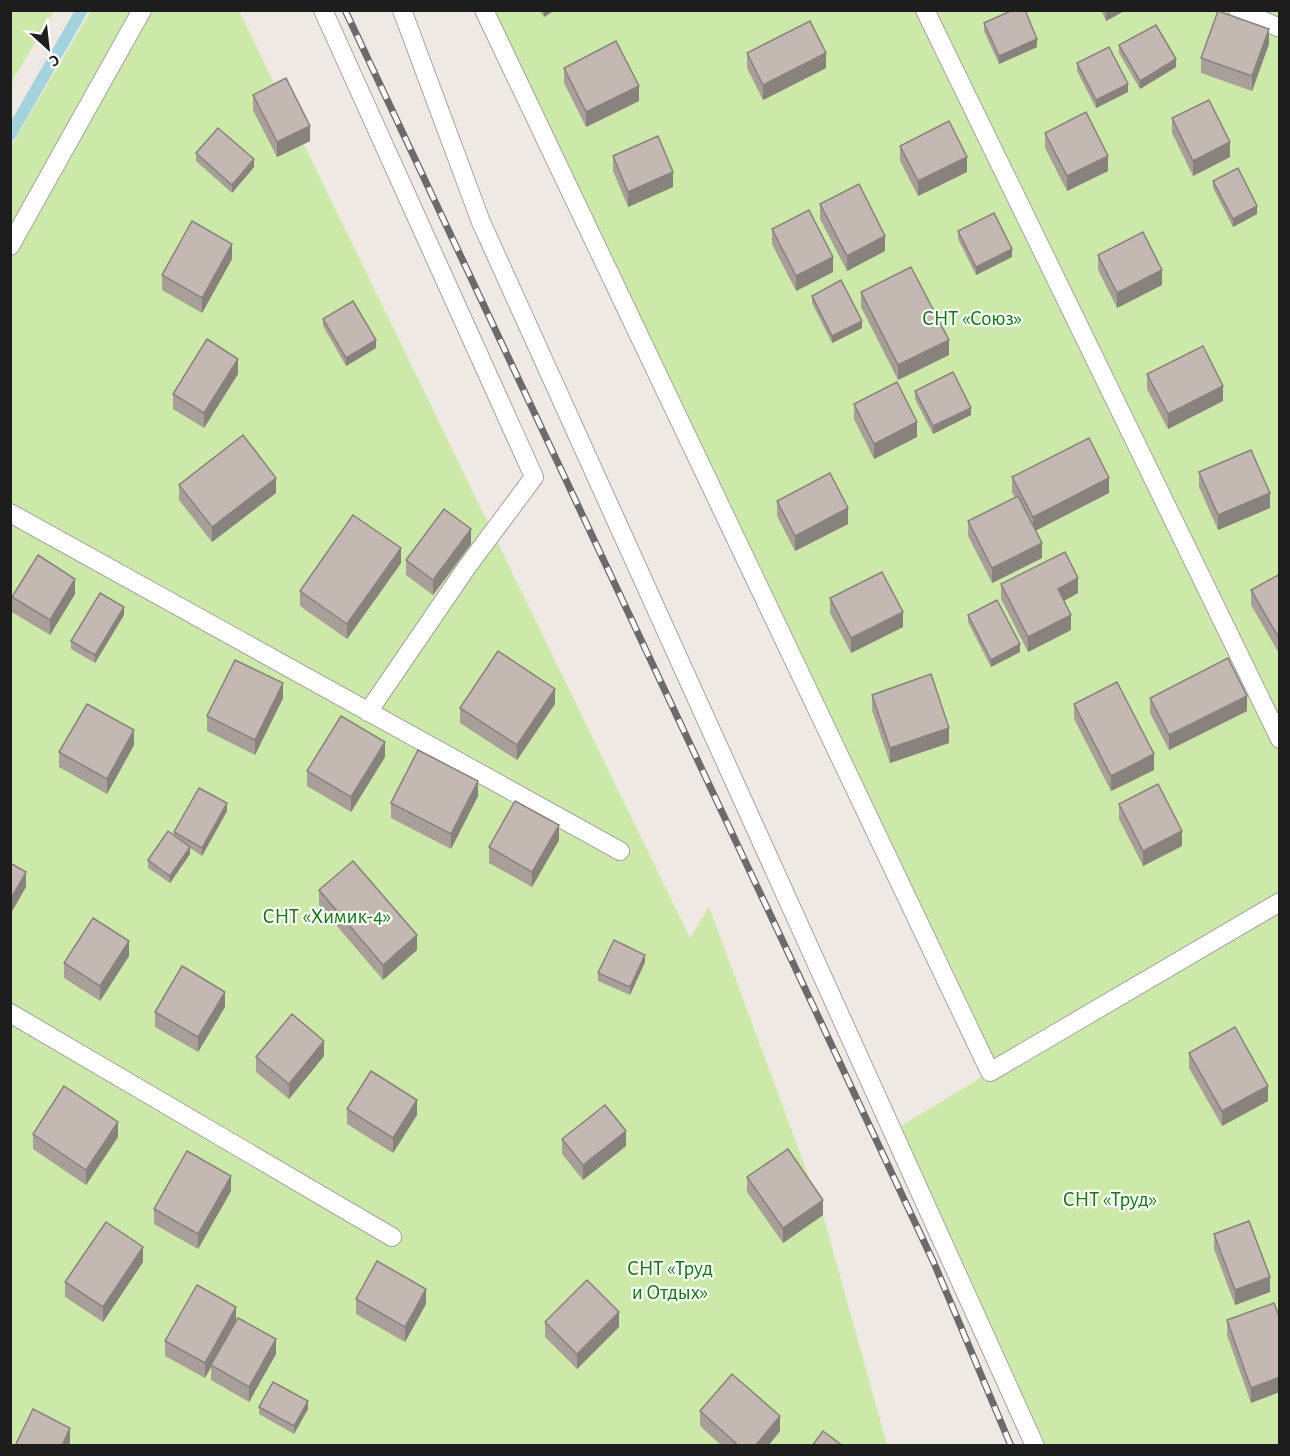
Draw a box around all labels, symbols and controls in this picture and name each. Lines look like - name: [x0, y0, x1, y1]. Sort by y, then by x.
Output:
- north arrow: [18, 18, 78, 78]
- text: С: [47, 51, 62, 70]
- park label: СНТ «Союз»: [922, 308, 1022, 329]
- park label: СНТ «Химик-4»: [263, 906, 391, 927]
- park label: СНТ «Труд»: [1063, 1189, 1157, 1210]
- park label: СНТ «Труд и Отдых»: [627, 1258, 713, 1303]

